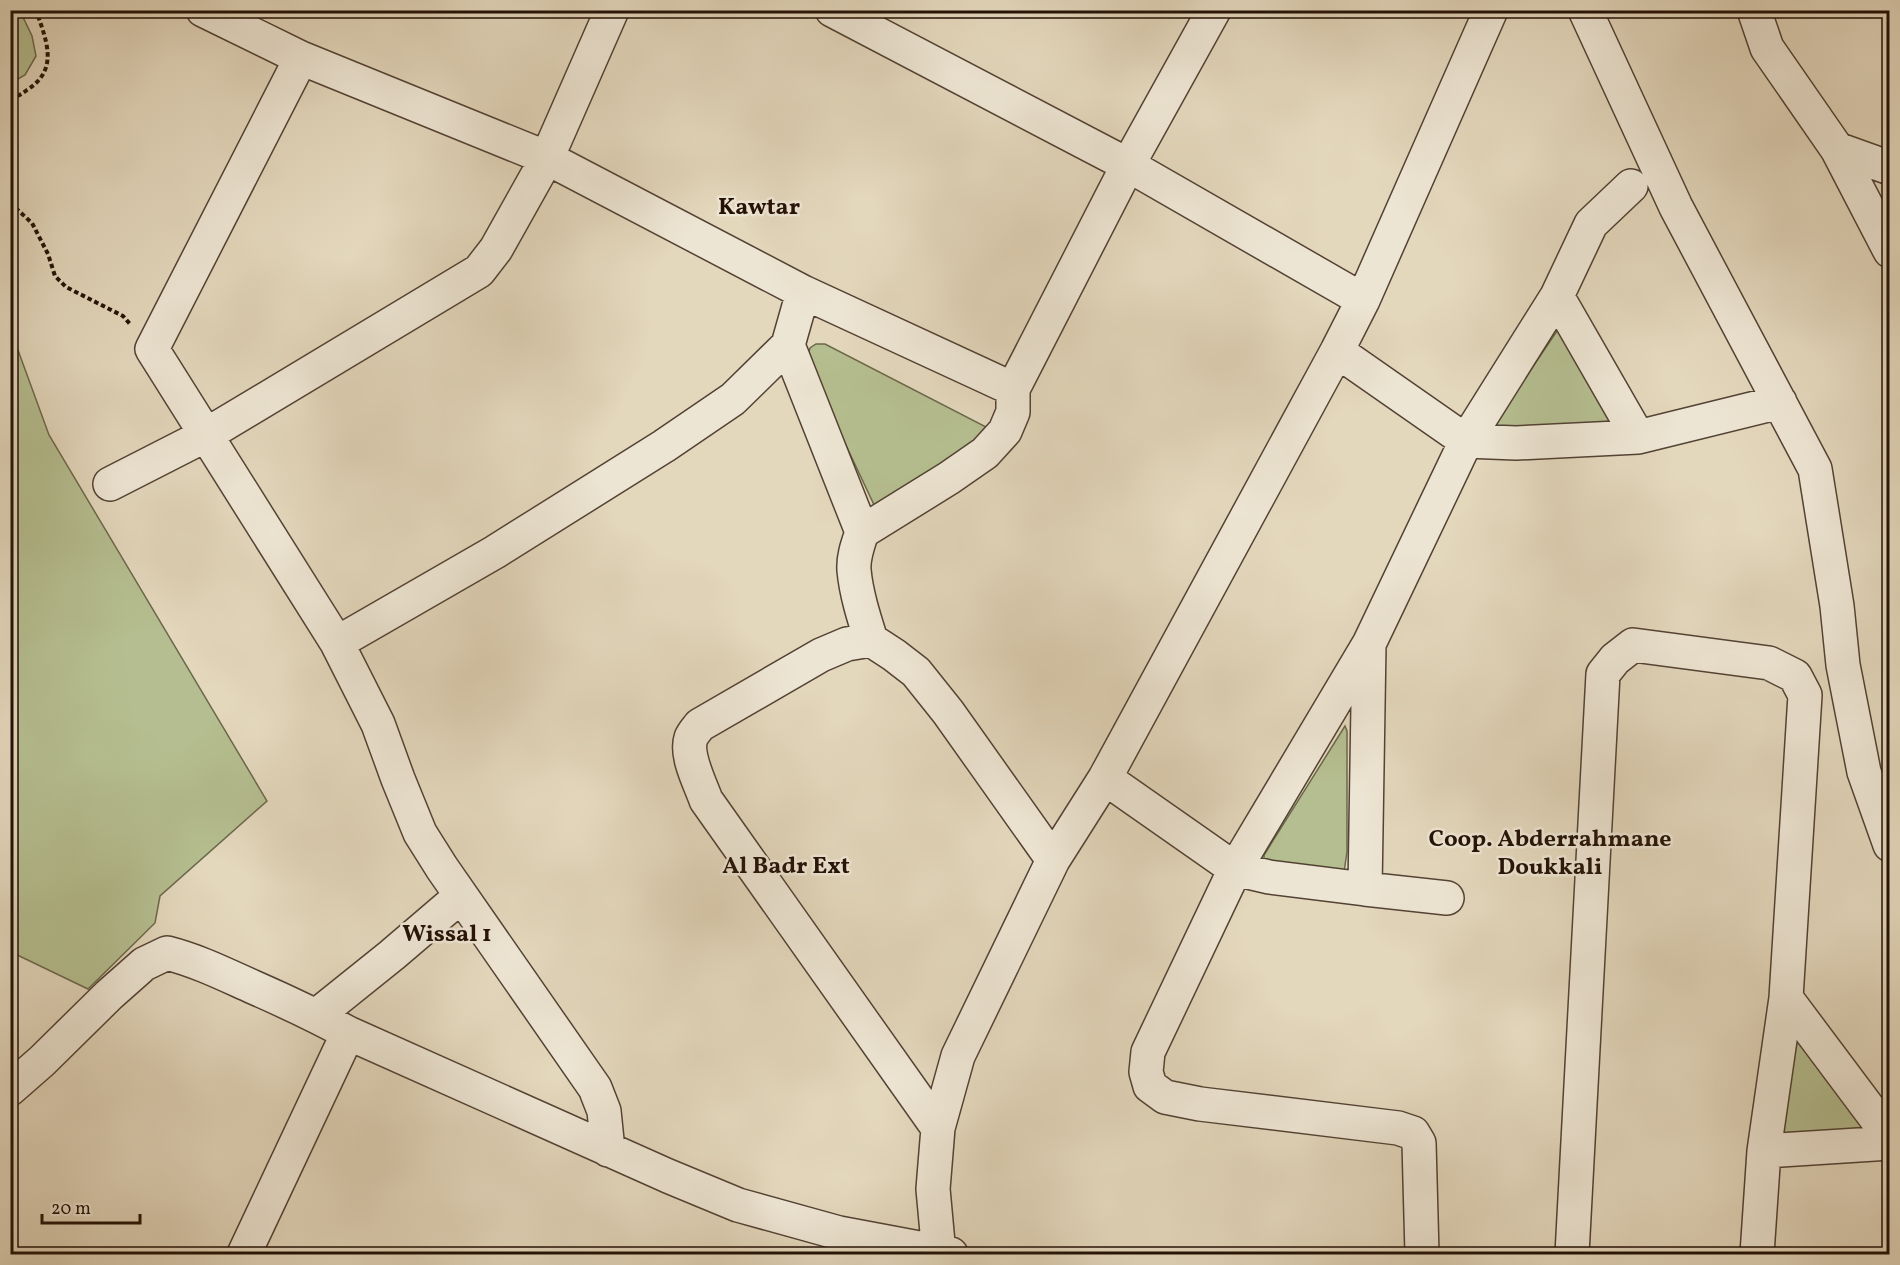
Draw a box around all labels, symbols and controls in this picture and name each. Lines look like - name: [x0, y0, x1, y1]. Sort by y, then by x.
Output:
- district label: Kawtar: [718, 191, 800, 225]
- district label: Coop. Abderrahmane Doukkali: [1428, 823, 1672, 885]
- district label: Al Badr Ext: [722, 850, 850, 884]
- district label: Wissal 1: [402, 918, 492, 952]
- scale bar: [42, 1187, 140, 1225]
- text: 20 m: [51, 1197, 91, 1222]

